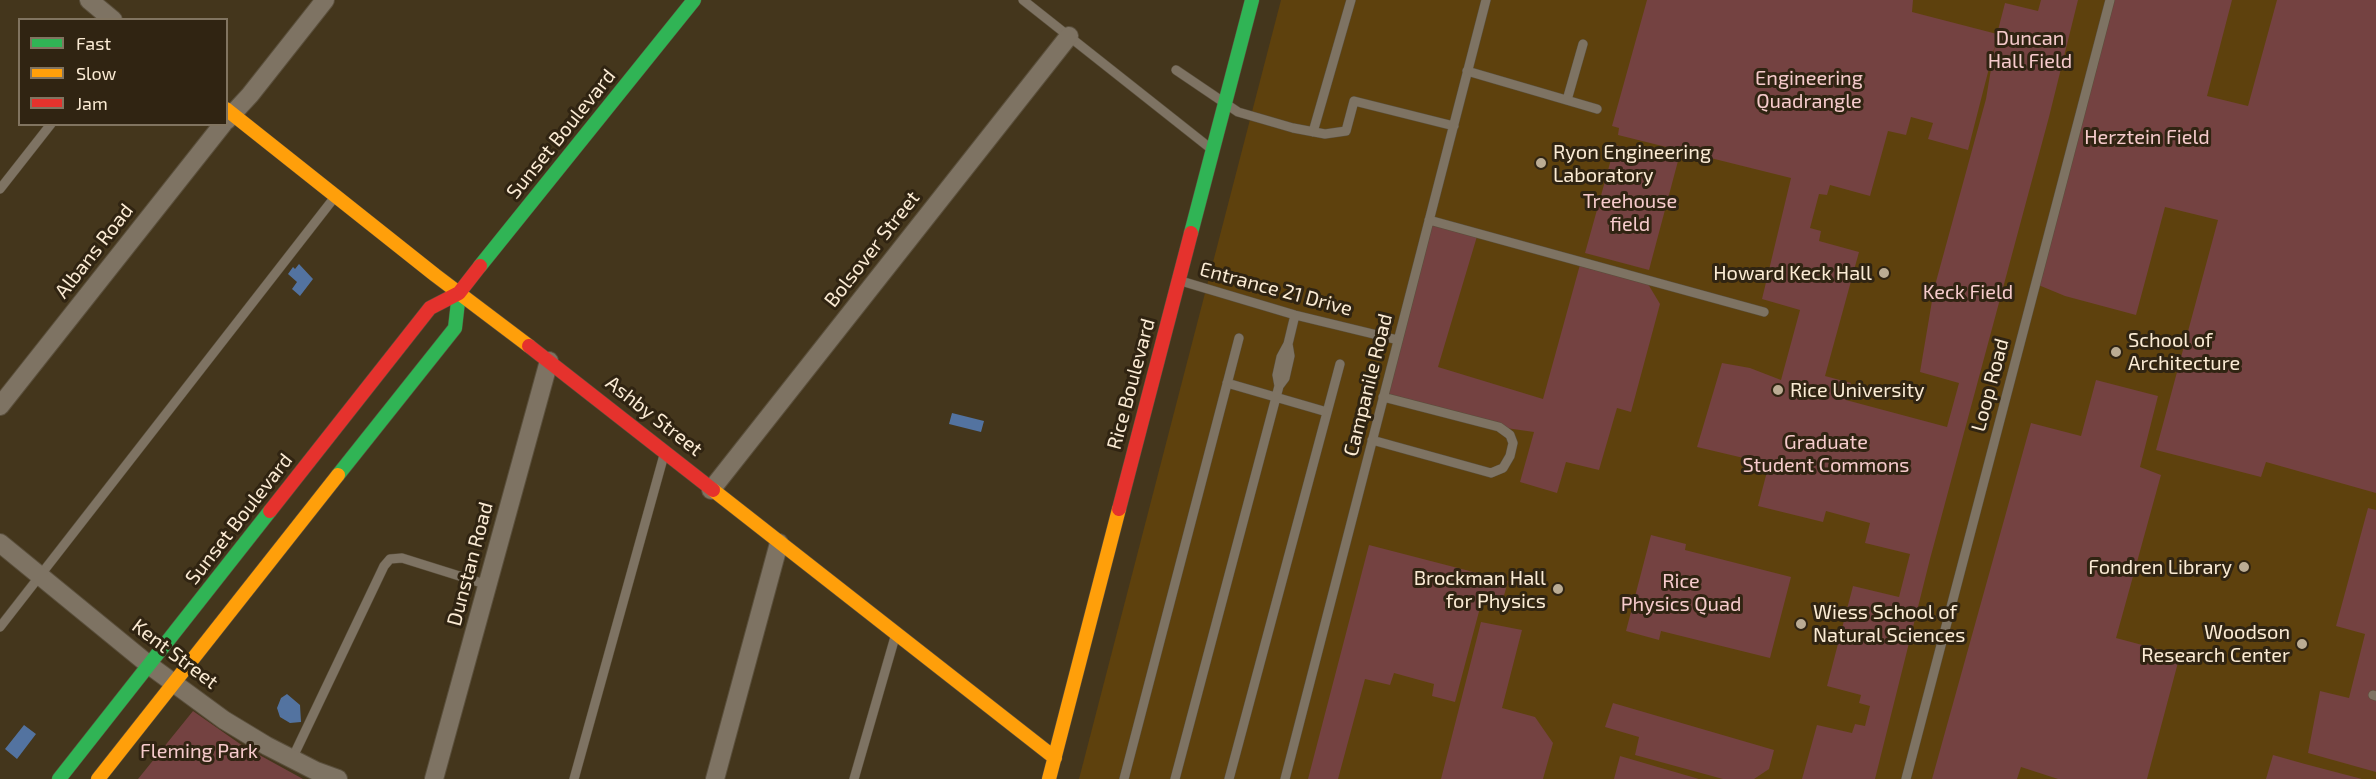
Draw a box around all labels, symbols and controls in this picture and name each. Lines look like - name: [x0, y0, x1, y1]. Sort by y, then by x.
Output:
- legend: [18, 18, 228, 126]
- park label: Duncan Hall Field: [1988, 26, 2072, 73]
- text: Fast: [76, 32, 111, 54]
- text: Slow: [76, 62, 116, 84]
- street label: Sunset Boulevard: [501, 64, 621, 204]
- park label: Engineering Quadrangle: [1755, 66, 1863, 113]
- text: Jam: [76, 92, 108, 114]
- park label: Herztein Field: [2084, 125, 2210, 149]
- place label: Ryon Engineering Laboratory: [1553, 140, 1711, 187]
- marker: Ryon Engineering Laboratory: [1534, 156, 1548, 170]
- street label: Bolsover Street: [819, 186, 925, 312]
- park label: Treehouse field: [1583, 189, 1677, 236]
- street label: Albans Road: [50, 199, 138, 303]
- street label: Entrance 21 Drive: [1197, 257, 1355, 321]
- place label: Howard Keck Hall: [1713, 261, 1872, 285]
- marker: Howard Keck Hall: [1877, 266, 1891, 280]
- park label: Keck Field: [1923, 280, 2013, 304]
- street label: Campanile Road: [1339, 311, 1397, 459]
- street label: Rice Boulevard: [1102, 316, 1160, 452]
- place label: School of Architecture: [2128, 328, 2240, 375]
- street label: Loop Road: [1966, 336, 2014, 434]
- marker: School of Architecture: [2109, 345, 2123, 359]
- street label: Ashby Street: [601, 371, 707, 461]
- place label: Rice University: [1790, 378, 1925, 402]
- marker: Rice University: [1771, 383, 1785, 397]
- park label: Graduate Student Commons: [1743, 430, 1909, 477]
- street label: Sunset Boulevard: [180, 449, 298, 589]
- street label: Dunstan Road: [442, 499, 498, 629]
- place label: Fondren Library: [2088, 555, 2232, 579]
- marker: Fondren Library: [2237, 560, 2251, 574]
- place label: Brockman Hall for Physics: [1414, 566, 1546, 613]
- park label: Rice Physics Quad: [1621, 569, 1741, 616]
- marker: Brockman Hall for Physics: [1551, 582, 1565, 596]
- place label: Wiess School of Natural Sciences: [1813, 600, 1965, 647]
- street label: Kent Street: [127, 614, 223, 694]
- marker: Wiess School of Natural Sciences: [1794, 617, 1808, 631]
- place label: Woodson Research Center: [2141, 620, 2290, 667]
- marker: Woodson Research Center: [2295, 637, 2309, 651]
- park label: Fleming Park: [140, 739, 258, 763]

